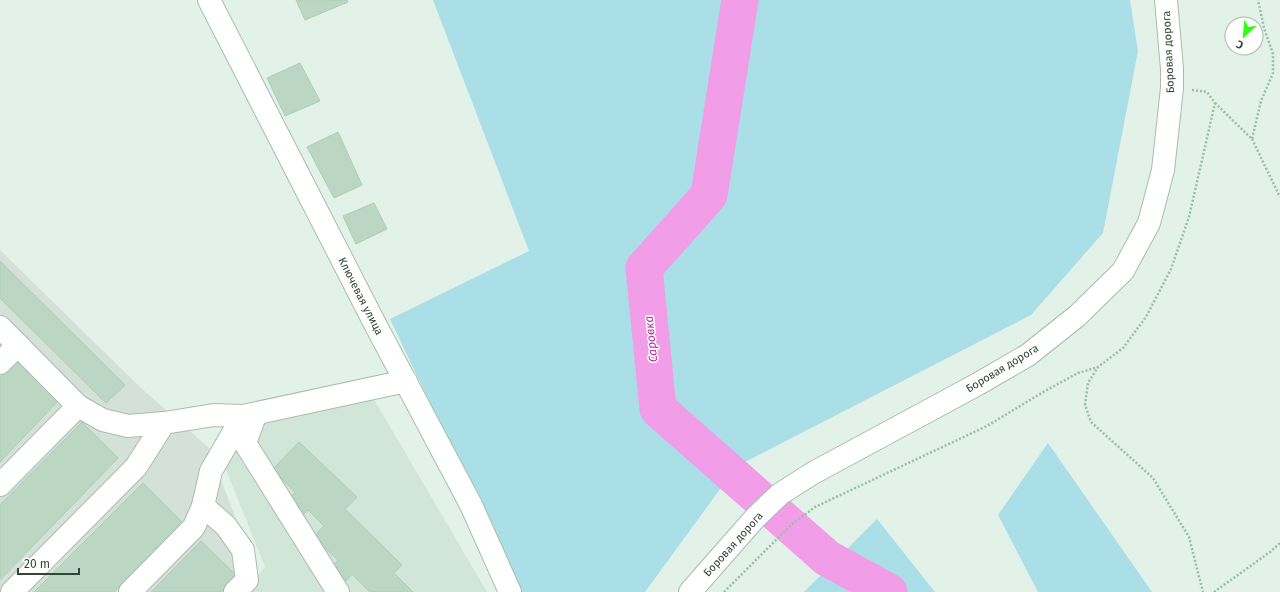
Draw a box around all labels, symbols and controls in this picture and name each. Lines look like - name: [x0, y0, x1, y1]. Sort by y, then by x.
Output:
- street label: Боровая дорога: [1160, 10, 1177, 94]
- north arrow: [1224, 16, 1264, 56]
- text: С: [1234, 37, 1246, 52]
- street label: Ключевая улица: [335, 255, 386, 337]
- water label: Саровка: [642, 315, 660, 363]
- street label: Боровая дорога: [964, 342, 1041, 395]
- street label: Боровая дорога: [701, 509, 766, 579]
- scale bar: [18, 550, 79, 576]
- text: 20 m: [24, 557, 50, 571]

